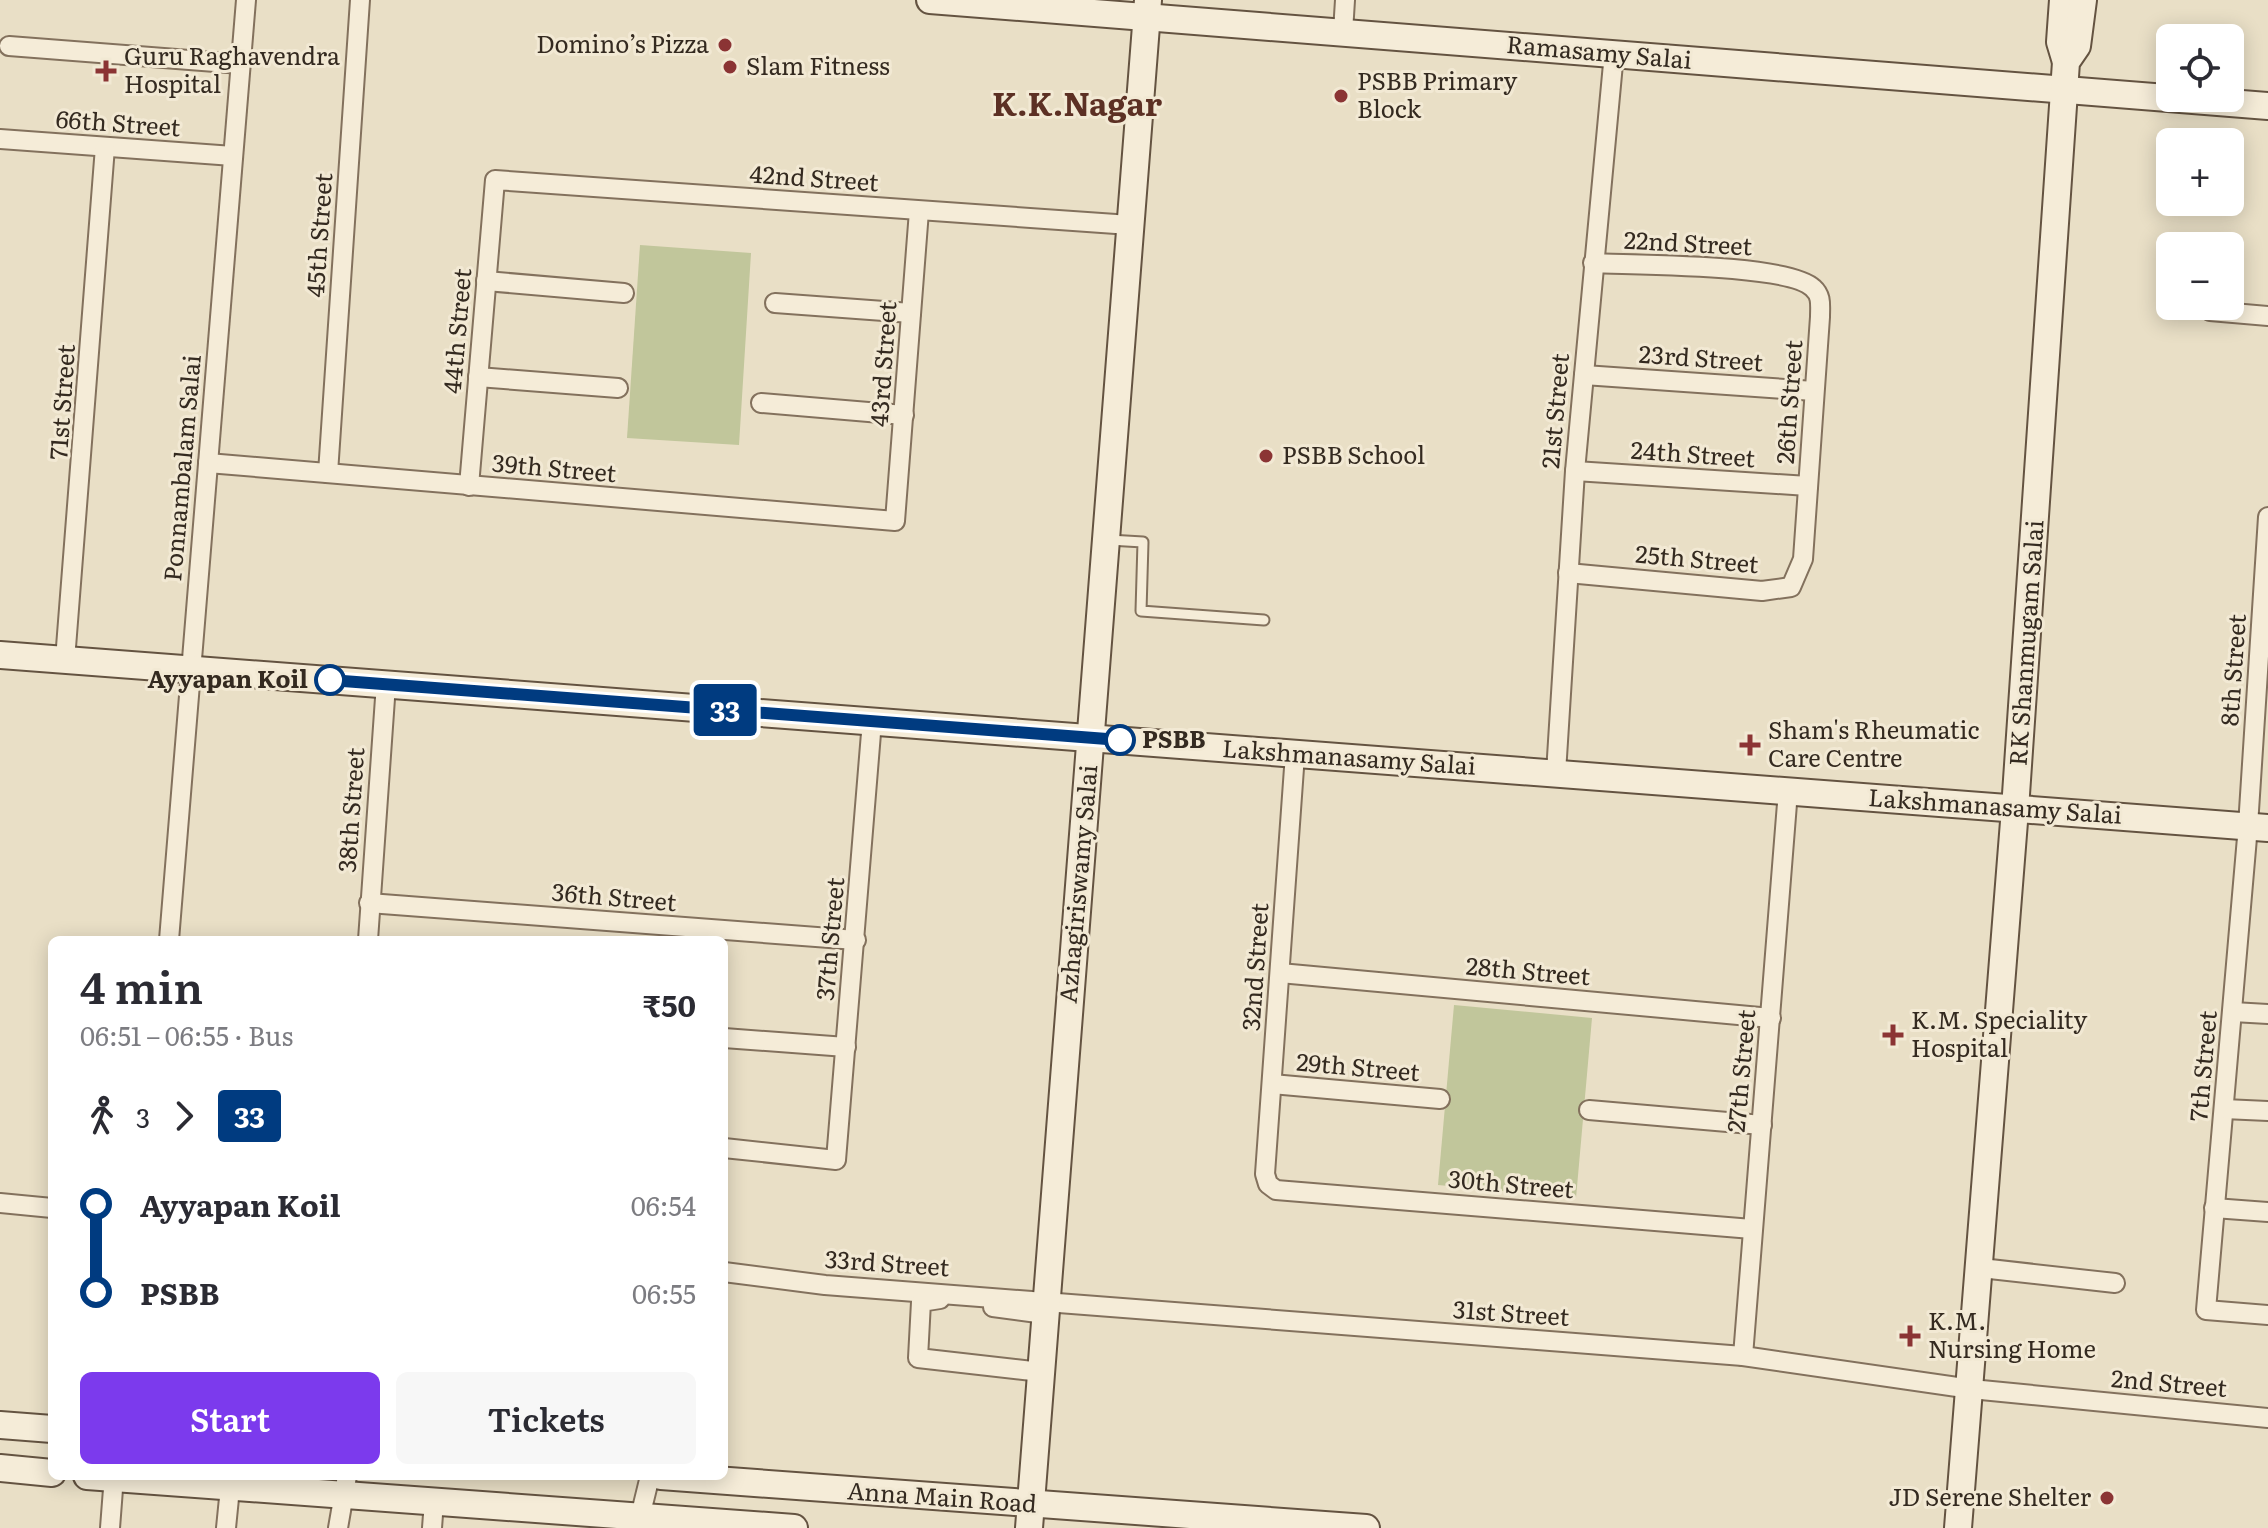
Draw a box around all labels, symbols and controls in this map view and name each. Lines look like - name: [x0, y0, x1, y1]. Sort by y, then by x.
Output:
- map controls: [2156, 24, 2244, 320]
- button: locate: [2156, 24, 2244, 112]
- place label: Domino’s Pizza: [536, 25, 709, 60]
- street label: Ramasamy Salai: [1505, 25, 1693, 76]
- marker: Domino’s Pizza: [716, 36, 734, 54]
- place label: Guru Raghavendra Hospital: [124, 37, 340, 100]
- place label: Slam Fitness: [746, 47, 890, 82]
- marker: Slam Fitness: [721, 58, 739, 76]
- marker: Guru Raghavendra Hospital: [95, 60, 117, 82]
- place label: PSBB Primary Block: [1357, 62, 1517, 125]
- district label: K.K.Nagar: [992, 78, 1163, 126]
- marker: PSBB Primary Block: [1332, 87, 1350, 105]
- street label: 66th Street: [55, 100, 182, 143]
- button: +: [2156, 128, 2244, 216]
- street label: 42nd Street: [748, 155, 880, 198]
- street label: 45th Street: [296, 171, 339, 298]
- street label: 22nd Street: [1623, 221, 1753, 262]
- button: −: [2156, 232, 2244, 320]
- street label: 44th Street: [433, 266, 478, 395]
- street label: 43rd Street: [860, 300, 903, 428]
- street label: 23rd Street: [1638, 335, 1765, 378]
- street label: 26th Street: [1766, 338, 1809, 465]
- street label: 71st Street: [39, 343, 82, 461]
- street label: 21st Street: [1531, 351, 1576, 470]
- street label: Ponnambalam Salai: [153, 353, 208, 583]
- street label: 24th Street: [1630, 431, 1757, 474]
- place label: PSBB School: [1282, 436, 1425, 471]
- street label: 39th Street: [491, 444, 618, 489]
- marker: PSBB School: [1257, 447, 1275, 465]
- street label: RK Shanmugam Salai: [1998, 519, 2051, 767]
- street label: 25th Street: [1634, 535, 1761, 580]
- street label: 8th Street: [2210, 612, 2253, 727]
- place label: Ayyapan Koil: [148, 660, 308, 695]
- marker: Ayyapan Koil: [315, 665, 345, 695]
- line badge: 33: [689, 684, 761, 736]
- text: 33: [710, 689, 740, 731]
- place label: Sham's Rheumatic Care Centre: [1768, 711, 1979, 774]
- place label: PSBB: [1142, 720, 1206, 755]
- marker: PSBB: [1105, 725, 1135, 755]
- street label: Lakshmanasamy Salai: [1221, 729, 1477, 782]
- marker: Sham's Rheumatic Care Centre: [1739, 734, 1761, 756]
- street label: 38th Street: [328, 746, 371, 874]
- street label: Azhagiriswamy Salai: [1049, 763, 1104, 1005]
- street label: Lakshmanasamy Salai: [1867, 778, 2123, 831]
- street label: 36th Street: [550, 873, 678, 918]
- street label: 37th Street: [806, 875, 851, 1002]
- street label: 32nd Street: [1232, 901, 1275, 1032]
- street label: 28th Street: [1465, 947, 1592, 992]
- text: 4 min: [80, 952, 203, 1018]
- text: ₹50: [643, 982, 696, 1026]
- place label: K.M. Speciality Hospital: [1911, 1001, 2087, 1064]
- street label: 27th Street: [1717, 1008, 1762, 1134]
- street label: 7th Street: [2179, 1009, 2224, 1123]
- text: 06:51 – 06:55 · Bus: [80, 1015, 293, 1054]
- marker: K.M. Speciality Hospital: [1882, 1024, 1904, 1046]
- street label: 29th Street: [1295, 1043, 1422, 1088]
- icon: walk: [80, 1094, 124, 1138]
- icon: forward: [162, 1094, 206, 1138]
- text: 33: [234, 1095, 265, 1137]
- text: 3: [136, 1097, 150, 1136]
- street label: 30th Street: [1447, 1160, 1576, 1205]
- text: Ayyapan Koil: [140, 1182, 341, 1226]
- text: 06:54: [631, 1185, 696, 1224]
- street label: 33rd Street: [824, 1240, 951, 1283]
- text: PSBB: [140, 1270, 220, 1314]
- text: 06:55: [632, 1273, 696, 1312]
- street label: 31st Street: [1452, 1290, 1571, 1333]
- place label: K.M. Nursing Home: [1928, 1302, 2096, 1365]
- marker: K.M. Nursing Home: [1899, 1325, 1921, 1347]
- street label: 2nd Street: [2110, 1359, 2229, 1404]
- button: Start: [80, 1372, 380, 1464]
- button: Tickets: [396, 1372, 696, 1464]
- street label: Anna Main Road: [846, 1471, 1038, 1520]
- place label: JD Serene Shelter: [1888, 1478, 2092, 1513]
- marker: JD Serene Shelter: [2098, 1489, 2116, 1507]

